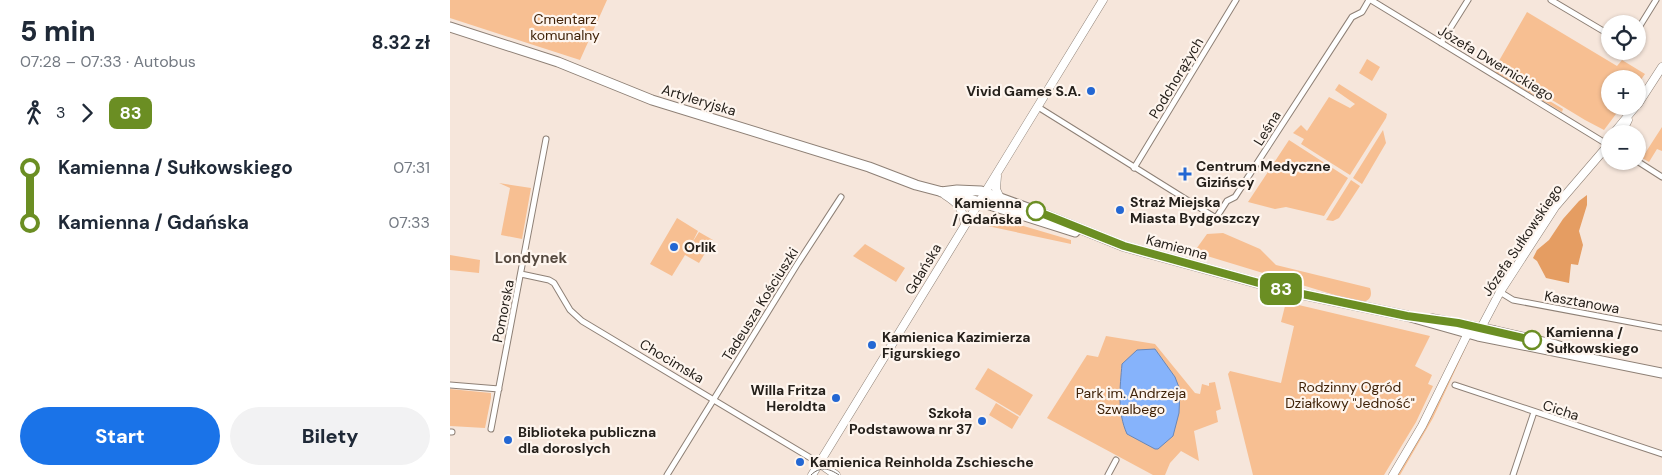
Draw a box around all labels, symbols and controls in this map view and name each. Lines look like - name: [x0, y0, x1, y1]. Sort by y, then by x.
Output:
- park label: Cmentarz komunalny: [530, 10, 600, 44]
- text: 5 min: [20, 13, 96, 50]
- map controls: [1601, 15, 1646, 170]
- button: locate: [1601, 15, 1646, 60]
- street label: Józefa Dwernickiego: [1435, 21, 1557, 105]
- text: 8.32 zł: [371, 30, 430, 55]
- street label: Podchorążych: [1145, 34, 1207, 122]
- text: 07:28 – 07:33 · Autobus: [20, 51, 196, 72]
- button: +: [1601, 70, 1646, 115]
- street label: Artyleryjska: [660, 80, 738, 120]
- place label: Vivid Games S.A.: [966, 82, 1081, 100]
- marker: Vivid Games S.A.: [1085, 85, 1097, 97]
- icon: walk: [20, 99, 48, 127]
- icon: forward: [73, 99, 101, 127]
- text: 83: [119, 101, 142, 125]
- text: 3: [56, 102, 65, 123]
- street label: Leśna: [1249, 107, 1285, 149]
- button: −: [1601, 125, 1646, 170]
- text: Kamienna / Sułkowskiego: [58, 155, 293, 180]
- text: 07:31: [393, 157, 430, 178]
- place label: Centrum Medyczne Gizińscy: [1196, 157, 1331, 191]
- marker: Centrum Medyczne Gizińscy: [1178, 167, 1192, 181]
- street label: Józefa Sułkowskiego: [1478, 180, 1566, 300]
- place label: Straż Miejska Miasta Bydgoszczy: [1130, 193, 1260, 227]
- place label: Kamienna / Gdańska: [952, 194, 1022, 228]
- marker: Kamienna / Gdańska: [1026, 201, 1046, 221]
- marker: Straż Miejska Miasta Bydgoszczy: [1114, 204, 1126, 216]
- text: Kamienna / Gdańska: [58, 210, 249, 235]
- text: 07:33: [389, 212, 430, 233]
- street label: Kamienna: [1144, 230, 1210, 264]
- place label: Orlik: [684, 238, 716, 256]
- street label: Gdańska: [901, 240, 945, 298]
- marker: Orlik: [668, 241, 680, 253]
- street label: Tadeusza Kościuszki: [718, 244, 802, 364]
- district label: Londynek: [495, 248, 567, 268]
- line badge: 83: [1258, 273, 1304, 305]
- text: 83: [1270, 277, 1292, 301]
- street label: Pomorska: [488, 278, 518, 344]
- street label: Kasztanowa: [1543, 287, 1621, 317]
- place label: Kamienna / Sułkowskiego: [1546, 323, 1639, 357]
- place label: Kamienica Kazimierza Figurskiego: [882, 328, 1031, 362]
- marker: Kamienna / Sułkowskiego: [1522, 330, 1542, 350]
- street label: Chocimska: [637, 335, 707, 387]
- marker: Kamienica Kazimierza Figurskiego: [866, 339, 878, 351]
- park label: Rodzinny Ogród Działkowy "Jedność": [1285, 378, 1415, 412]
- place label: Willa Fritza Heroldta: [750, 381, 826, 415]
- park label: Park im. Andrzeja Szwalbego: [1076, 384, 1186, 418]
- marker: Willa Fritza Heroldta: [830, 392, 842, 404]
- street label: Cicha: [1541, 396, 1581, 424]
- place label: Szkoła Podstawowa nr 37: [849, 404, 972, 438]
- button: Start: [20, 407, 220, 465]
- button: Bilety: [230, 407, 430, 465]
- marker: Szkoła Podstawowa nr 37: [976, 415, 988, 427]
- place label: Biblioteka publiczna dla doroslych: [518, 423, 656, 457]
- marker: Biblioteka publiczna dla doroslych: [502, 434, 514, 446]
- place label: Kamienica Reinholda Zschiesche: [810, 453, 1034, 471]
- marker: Kamienica Reinholda Zschiesche: [794, 456, 806, 468]

